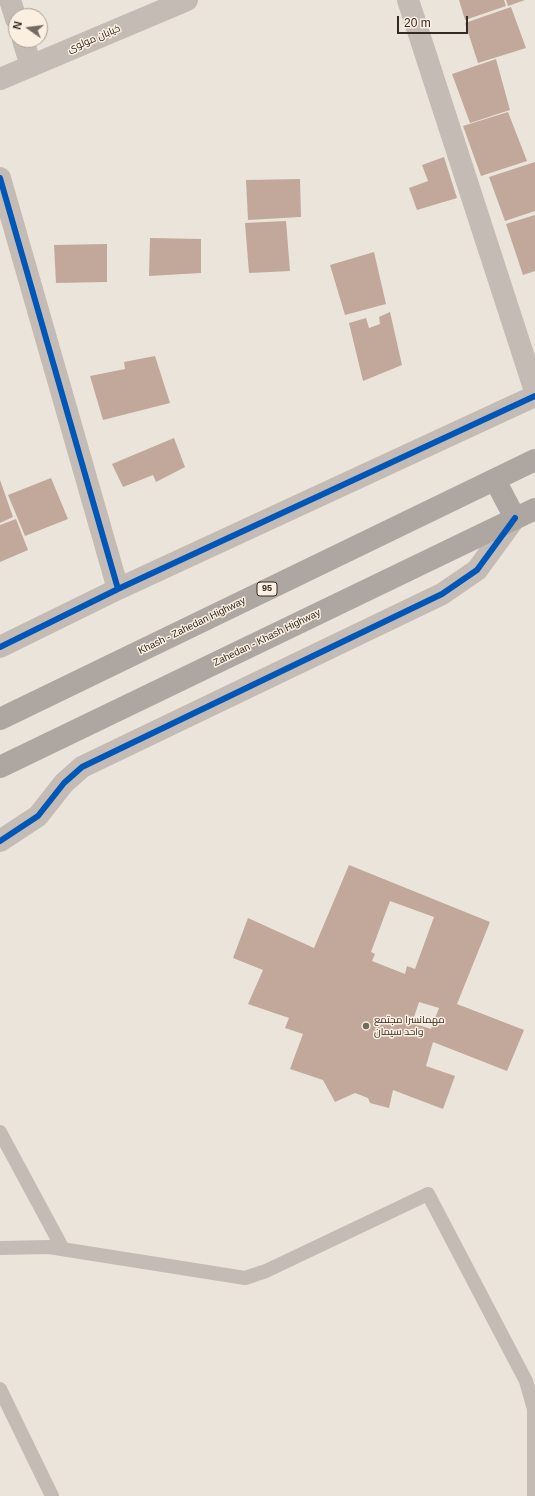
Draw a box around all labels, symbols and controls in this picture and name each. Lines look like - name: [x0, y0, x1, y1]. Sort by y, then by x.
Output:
- north arrow: [8, 8, 48, 48]
- scale bar: [399, 8, 470, 34]
- text: 20 m: [404, 16, 431, 30]
- text: N: [11, 20, 24, 31]
- street label: خیابان مولوی: [66, 22, 122, 56]
- road number: 95: [257, 582, 277, 596]
- street label: Khash - Zahedan Highway: [136, 595, 248, 657]
- street label: Zahedan - Khash Highway: [211, 607, 323, 669]
- place label: مهمانسرا مجتمع واحد سیمان: [374, 1014, 445, 1038]
- marker: مهمانسرا مجتمع واحد سیمان: [361, 1021, 371, 1031]

